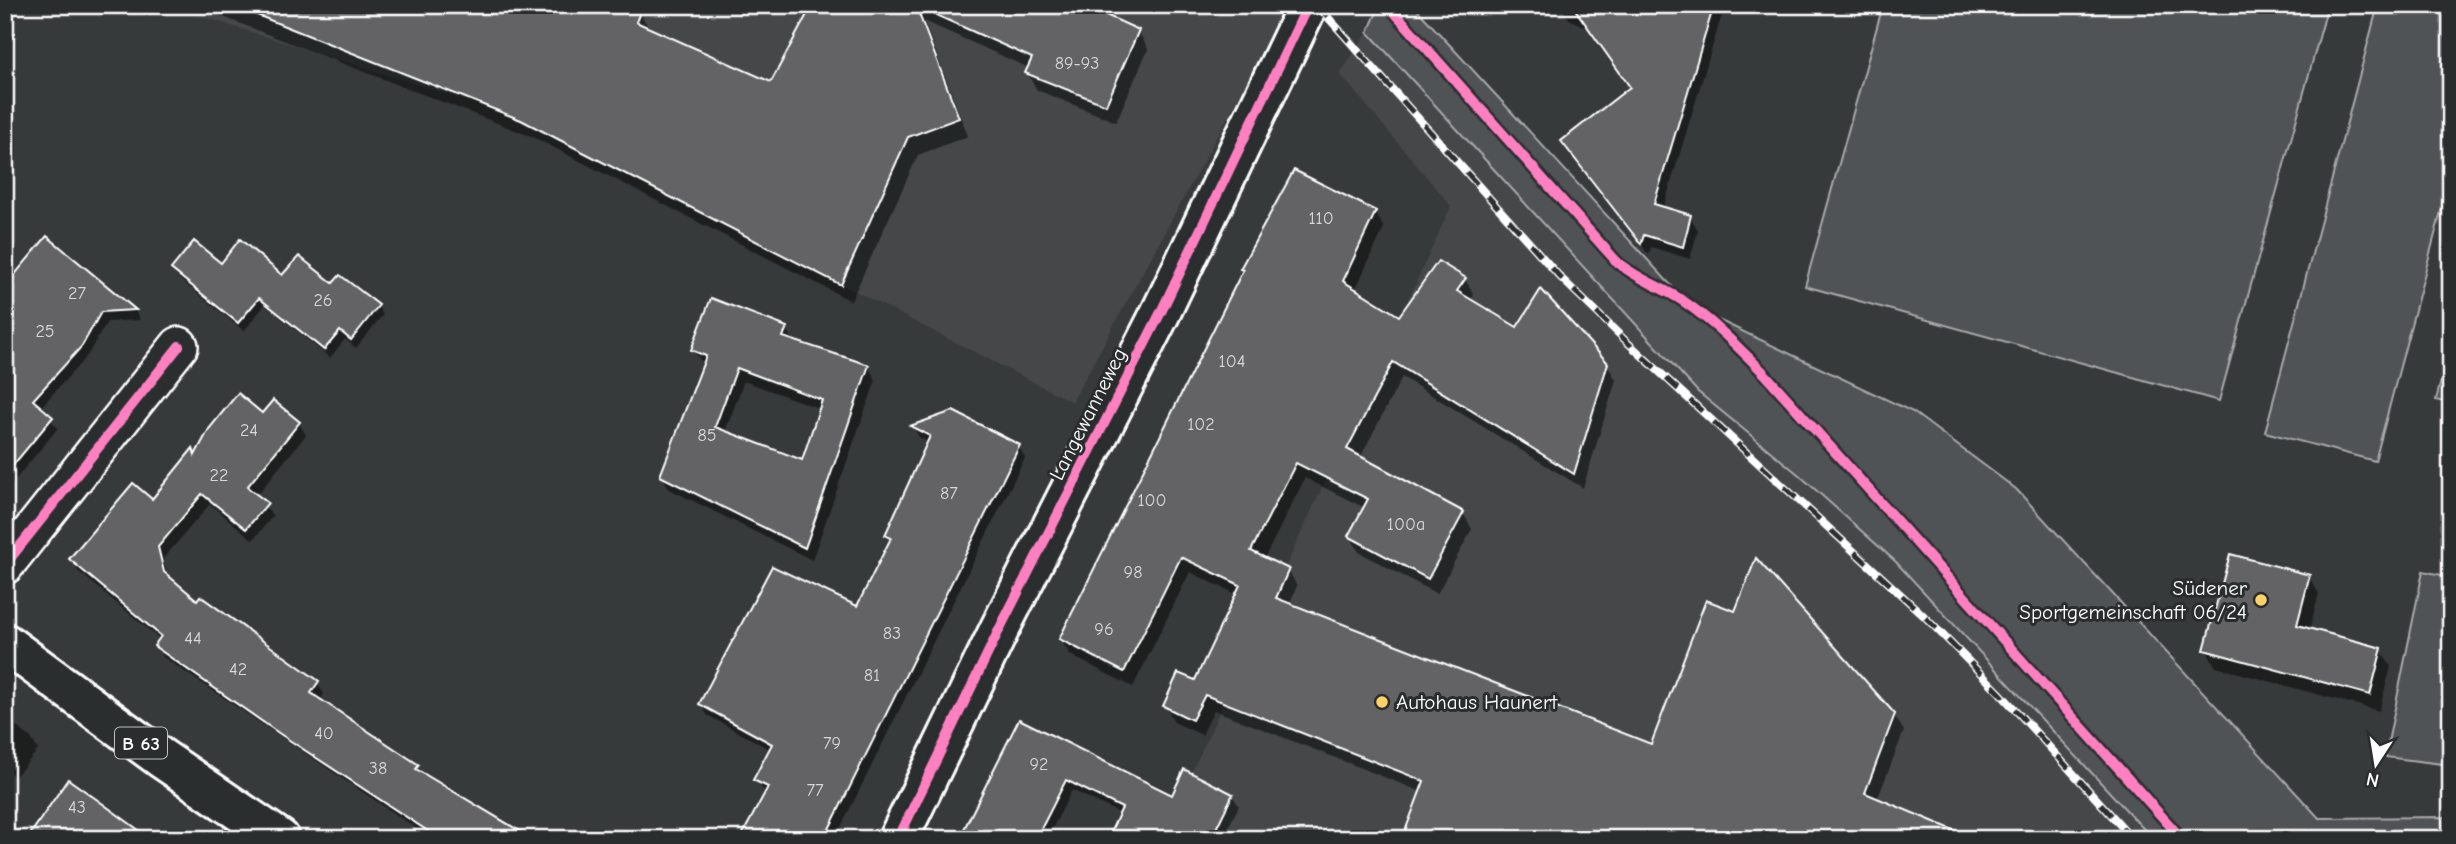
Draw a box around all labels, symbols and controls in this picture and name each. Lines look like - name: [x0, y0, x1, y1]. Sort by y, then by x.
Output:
- house number: 89-93: [1055, 53, 1099, 74]
- house number: 110: [1308, 208, 1334, 229]
- house number: 27: [68, 283, 86, 304]
- house number: 26: [313, 290, 333, 311]
- house number: 25: [35, 321, 55, 342]
- street label: Langewanneweg: [1044, 344, 1132, 484]
- house number: 104: [1219, 351, 1245, 372]
- house number: 102: [1187, 414, 1215, 435]
- house number: 24: [240, 420, 258, 441]
- house number: 85: [697, 425, 717, 446]
- house number: 22: [210, 465, 228, 486]
- house number: 87: [940, 483, 958, 504]
- house number: 100: [1137, 490, 1167, 511]
- house number: 100a: [1387, 514, 1425, 535]
- house number: 98: [1124, 562, 1142, 583]
- place label: Südener Sportgemeinschaft 06/24: [2019, 576, 2248, 624]
- marker: Südener Sportgemeinschaft 06/24: [2253, 592, 2269, 608]
- house number: 96: [1094, 619, 1114, 640]
- house number: 83: [883, 623, 901, 644]
- house number: 44: [184, 628, 202, 649]
- house number: 42: [229, 659, 247, 680]
- house number: 81: [864, 665, 880, 686]
- place label: Autohaus Haunert: [1396, 690, 1558, 714]
- marker: Autohaus Haunert: [1374, 694, 1390, 710]
- house number: 40: [314, 723, 334, 744]
- road number: B 63: [115, 728, 167, 758]
- north arrow: [2340, 728, 2410, 798]
- house number: 79: [823, 733, 841, 754]
- house number: 92: [1030, 754, 1048, 775]
- house number: 38: [369, 758, 387, 779]
- text: N: [2364, 768, 2381, 792]
- house number: 77: [806, 780, 824, 801]
- house number: 43: [68, 797, 86, 818]

